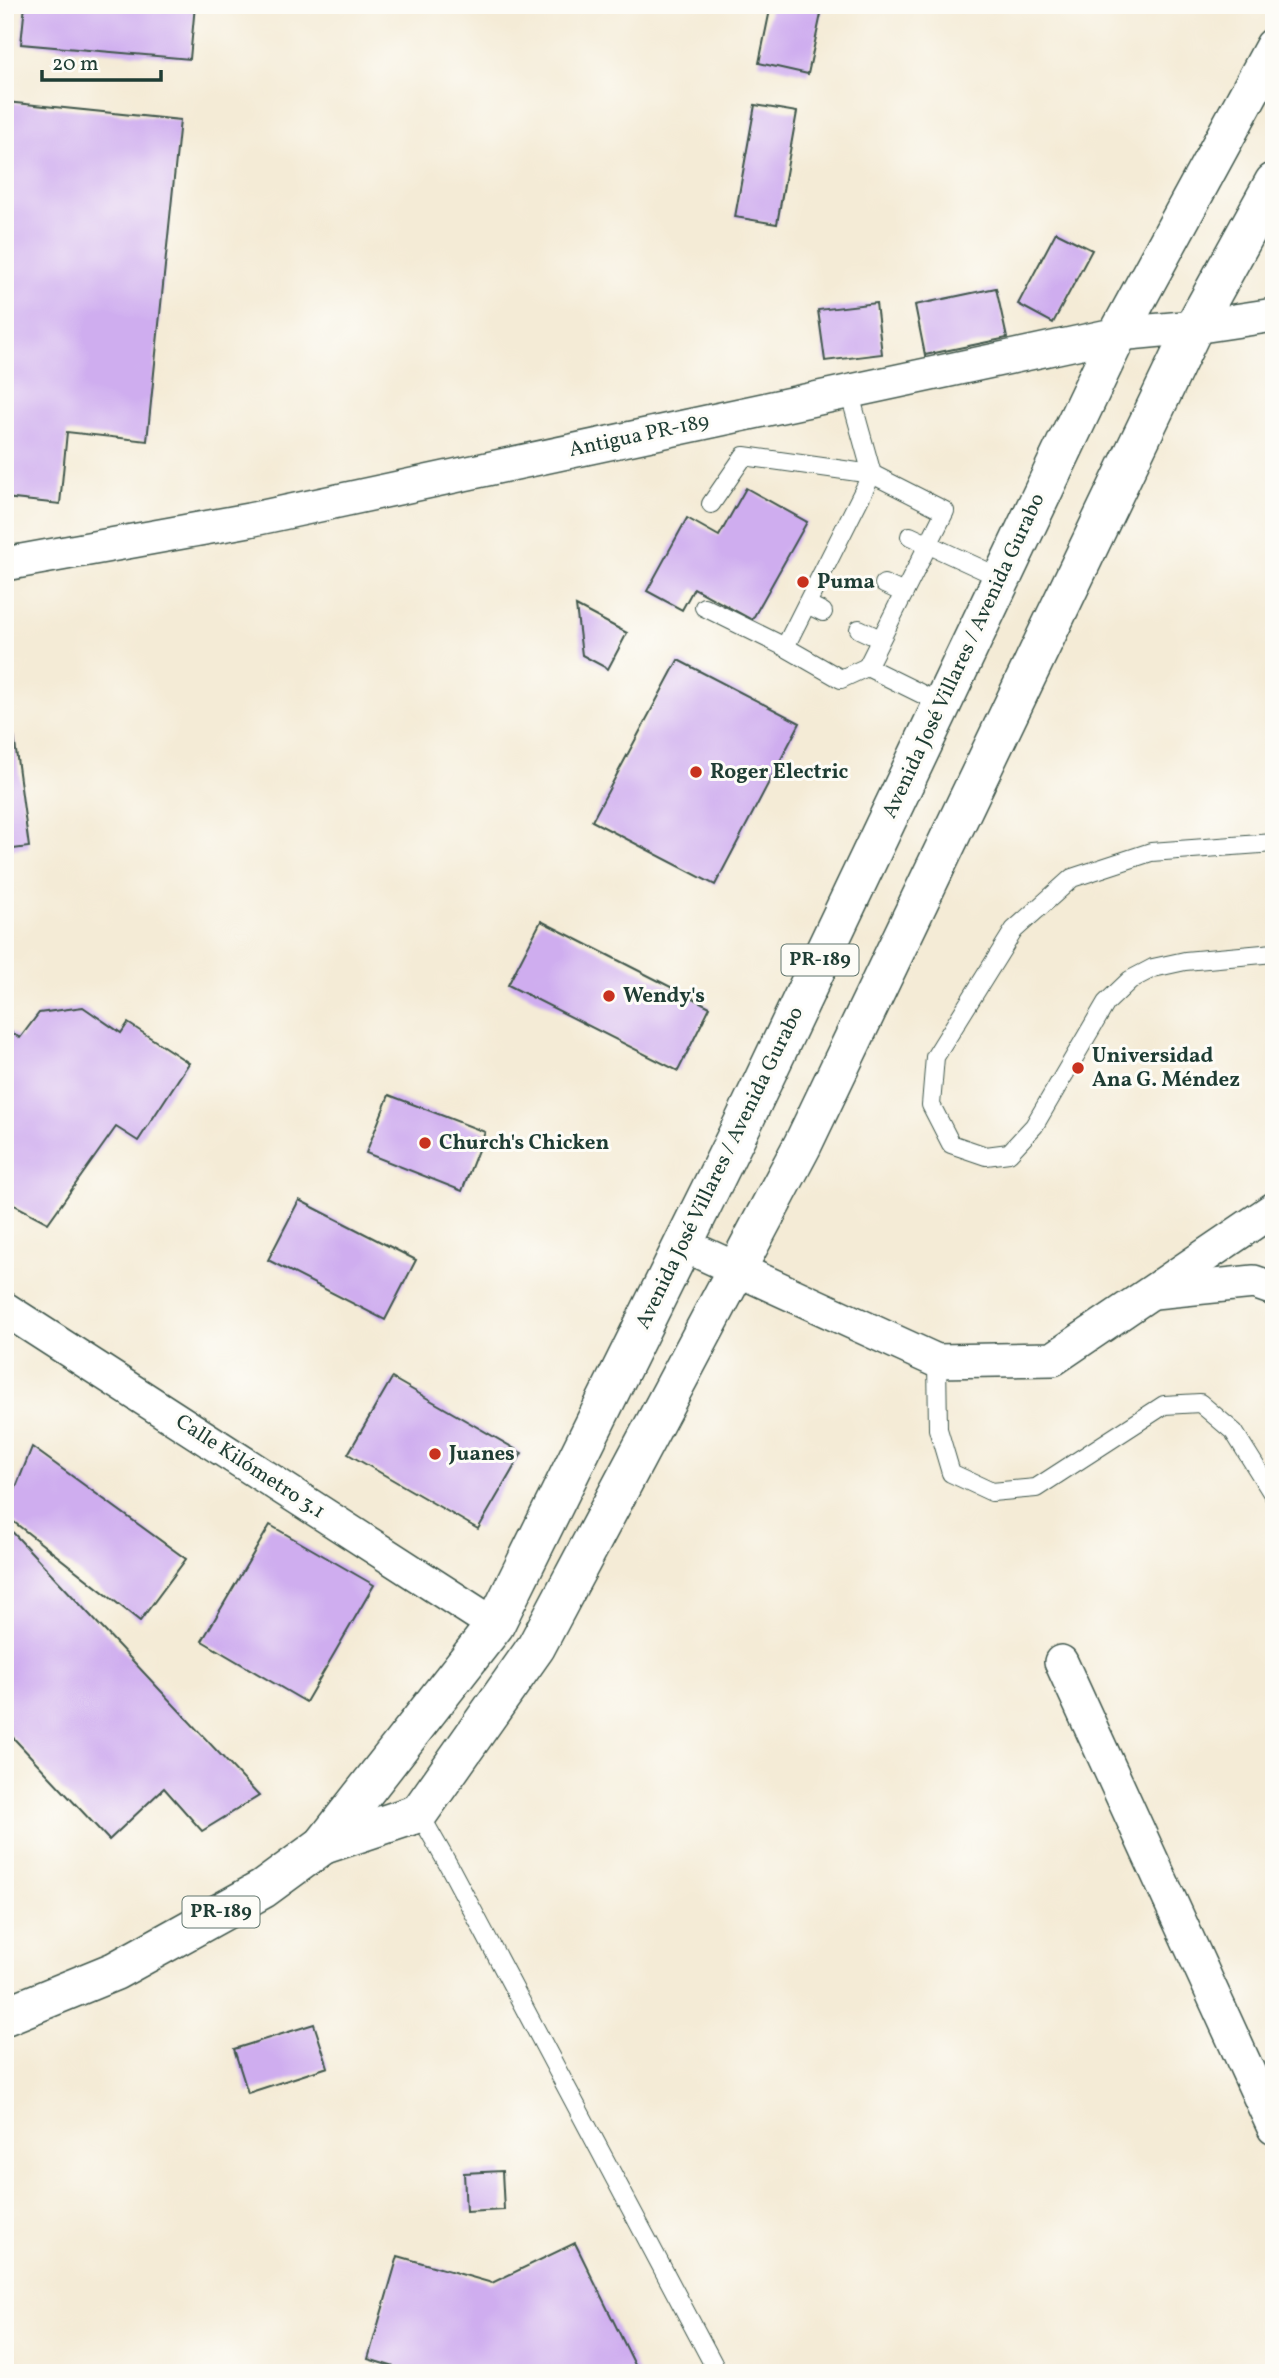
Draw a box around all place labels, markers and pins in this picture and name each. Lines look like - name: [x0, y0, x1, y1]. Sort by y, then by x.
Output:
- place label: Puma: [817, 568, 875, 597]
- marker: Puma: [795, 574, 811, 590]
- place label: Roger Electric: [710, 758, 849, 787]
- marker: Roger Electric: [688, 764, 704, 780]
- place label: Wendy's: [623, 982, 705, 1011]
- marker: Wendy's: [601, 988, 617, 1004]
- place label: Universidad Ana G. Méndez: [1092, 1042, 1240, 1095]
- marker: Universidad Ana G. Méndez: [1070, 1060, 1086, 1076]
- place label: Church's Chicken: [439, 1129, 609, 1158]
- marker: Church's Chicken: [417, 1135, 433, 1151]
- place label: Juanes: [448, 1440, 515, 1469]
- marker: Juanes: [427, 1446, 443, 1462]

